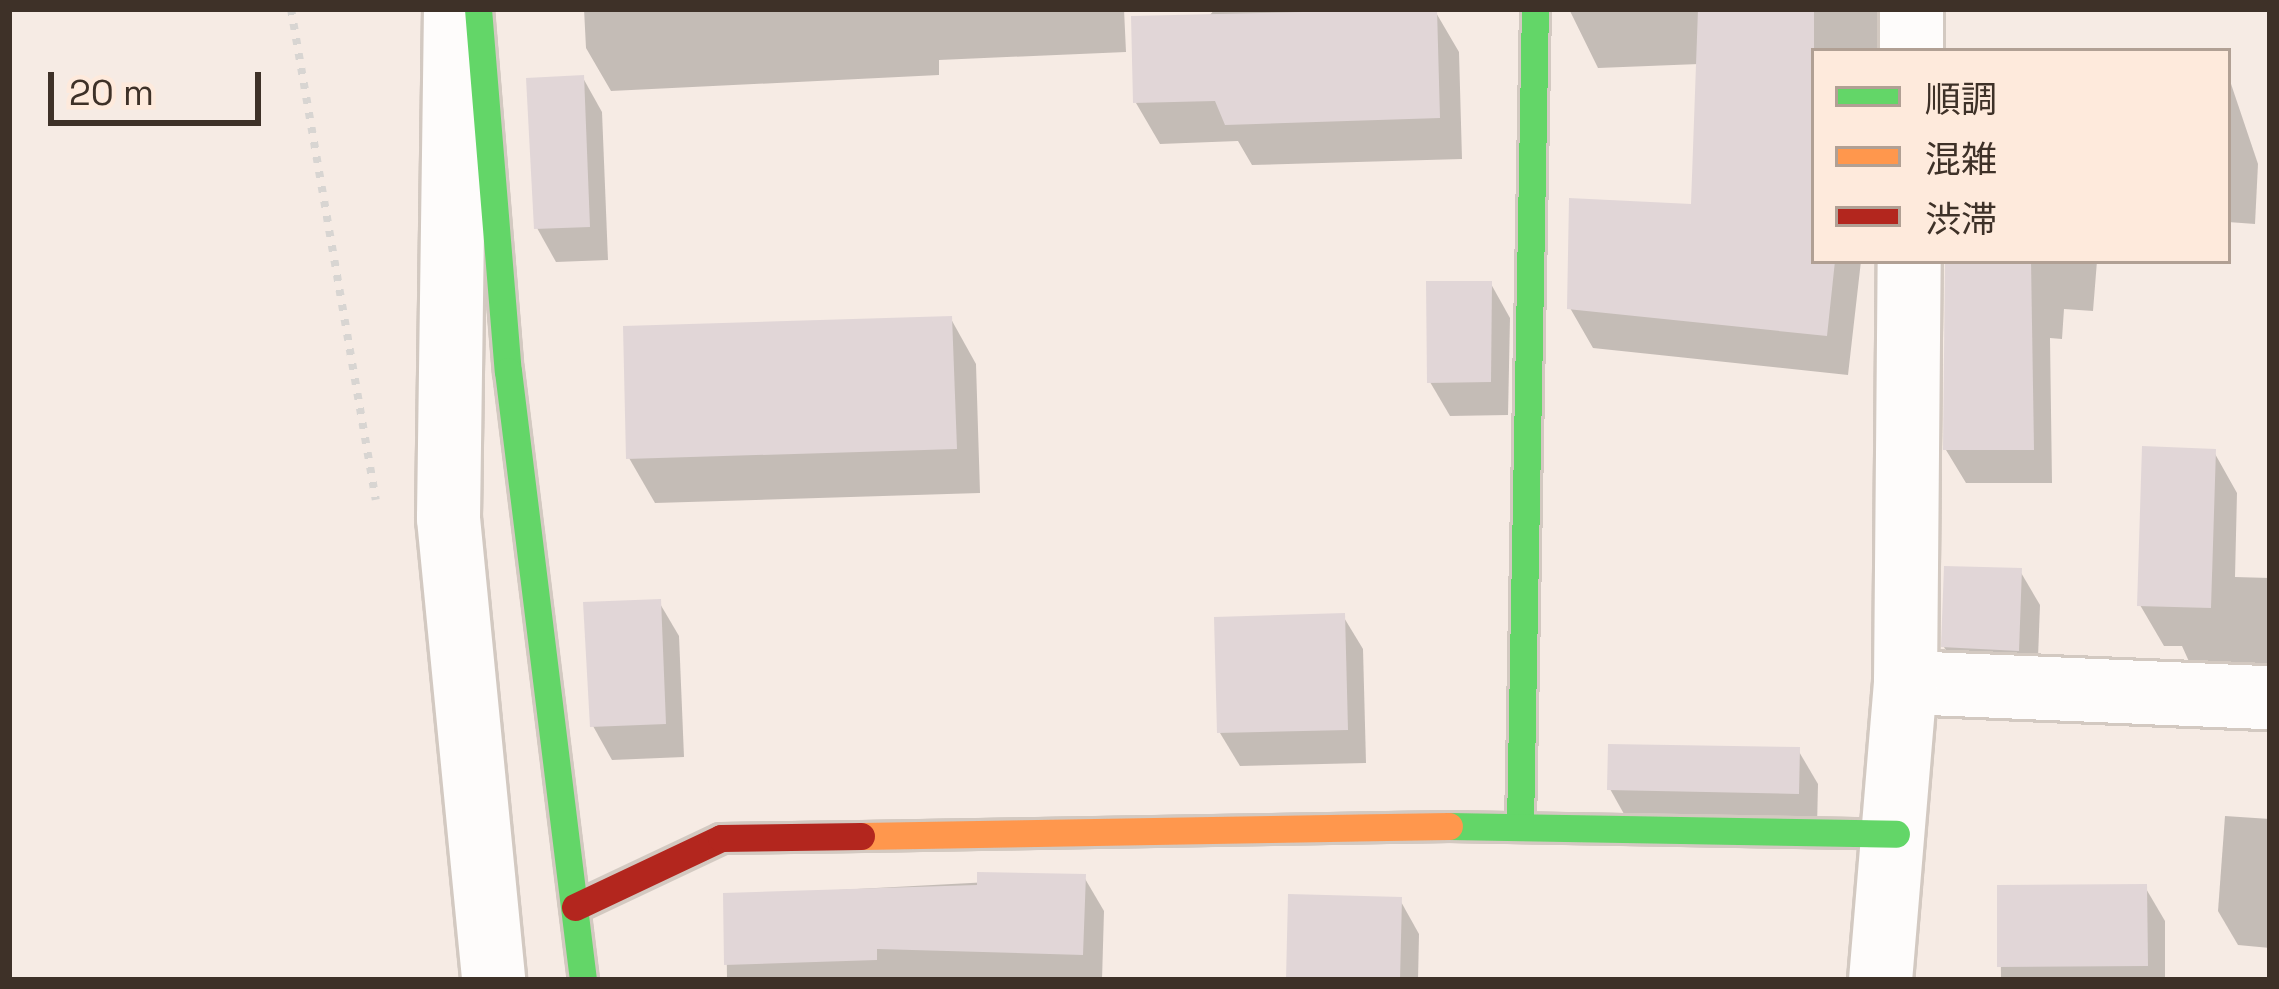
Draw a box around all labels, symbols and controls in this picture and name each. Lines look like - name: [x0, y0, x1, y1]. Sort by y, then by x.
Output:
- scale bar: [54, 48, 267, 122]
- legend: [1811, 48, 2231, 264]
- text: 20 m: [69, 70, 154, 116]
- text: 順調: [1925, 77, 1997, 123]
- text: 混雑: [1925, 137, 1997, 183]
- text: 渋滞: [1925, 197, 1997, 243]

